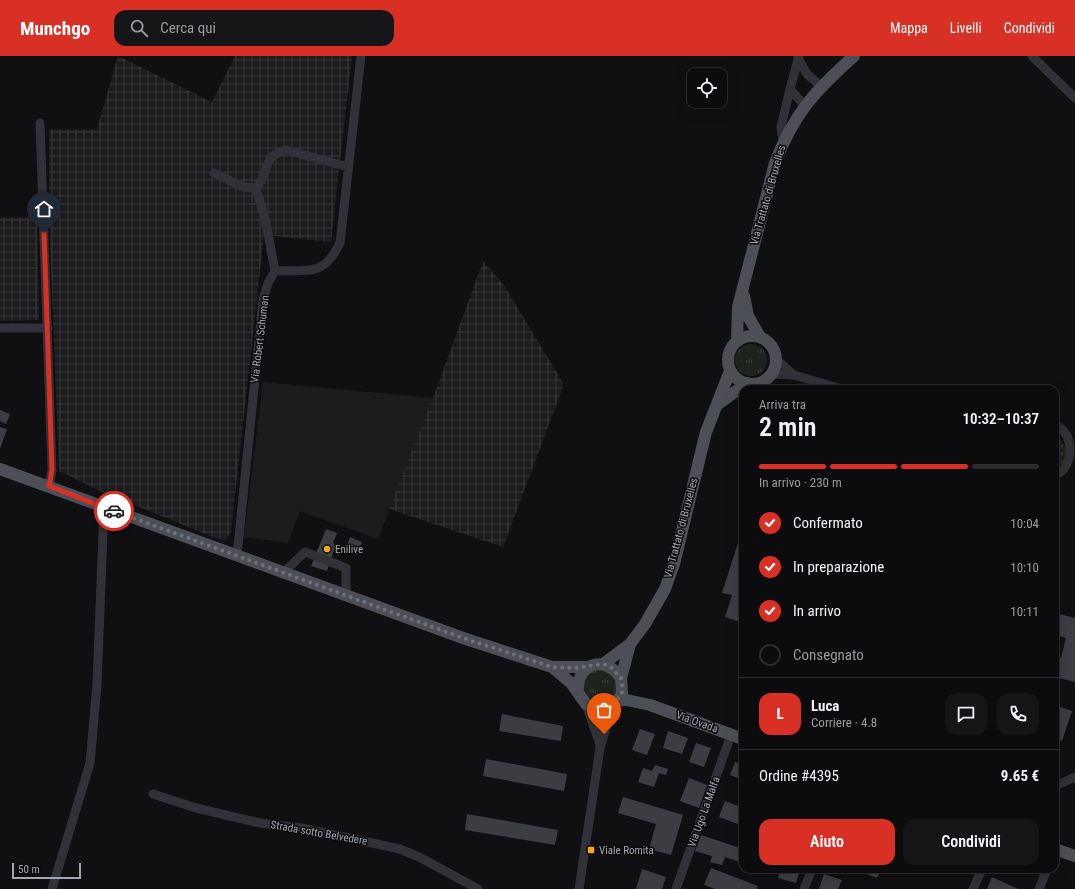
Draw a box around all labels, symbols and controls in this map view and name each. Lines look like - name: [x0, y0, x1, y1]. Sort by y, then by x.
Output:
- search box: [114, 10, 394, 46]
- text: Munchgo: [20, 17, 90, 40]
- icon: search: [128, 17, 150, 39]
- text: Cerca qui: [160, 19, 216, 37]
- text: Mappa: [890, 20, 928, 36]
- text: Livelli: [950, 20, 982, 36]
- text: Condividi: [1004, 20, 1055, 36]
- map controls: [687, 68, 727, 108]
- button: locate: [687, 68, 727, 108]
- street label: Via Trattato di Bruxelles: [748, 144, 788, 246]
- pin: [27, 192, 61, 233]
- icon: home: [33, 198, 55, 220]
- street label: Via Robert Schuman: [248, 294, 272, 384]
- text: Arriva tra: [759, 397, 806, 412]
- text: 10:32–10:37: [962, 410, 1039, 428]
- text: 2 min: [759, 412, 817, 442]
- text: In arrivo · 230 m: [759, 475, 842, 490]
- street label: Via Trattato di Bruxelles: [661, 476, 701, 580]
- courier: [94, 491, 134, 531]
- icon: car: [103, 500, 125, 522]
- icon: check: [759, 512, 781, 534]
- text: Confermato: [793, 514, 863, 532]
- text: 10:04: [1010, 516, 1039, 531]
- place label: Enilive: [335, 543, 363, 556]
- marker: Enilive: [322, 544, 332, 554]
- icon: check: [759, 556, 781, 578]
- text: In preparazione: [793, 558, 884, 576]
- text: 10:10: [1010, 560, 1039, 575]
- icon: check: [759, 600, 781, 622]
- text: In arrivo: [793, 602, 841, 620]
- text: 10:11: [1010, 604, 1039, 619]
- text: Consegnato: [793, 646, 864, 664]
- pin: [587, 693, 621, 734]
- button: chat: [945, 693, 987, 735]
- button: phone: [997, 693, 1039, 735]
- text: Luca: [811, 697, 839, 715]
- icon: bag: [593, 699, 615, 721]
- text: L: [776, 705, 784, 723]
- street label: Via Ovada: [674, 708, 720, 736]
- text: Corriere · 4.8: [811, 715, 877, 730]
- text: Ordine #4395: [759, 767, 839, 785]
- text: 9.65 €: [1001, 767, 1039, 785]
- street label: Via Ugo La Malfa: [685, 775, 723, 849]
- street label: Strada sotto Belvedere: [270, 818, 368, 848]
- button: Aiuto: [759, 819, 895, 865]
- button: Condividi: [903, 819, 1039, 865]
- place label: Viale Romita: [599, 844, 654, 857]
- marker: Viale Romita: [586, 845, 596, 855]
- scale bar: [12, 861, 81, 880]
- text: 50 m: [18, 863, 40, 876]

